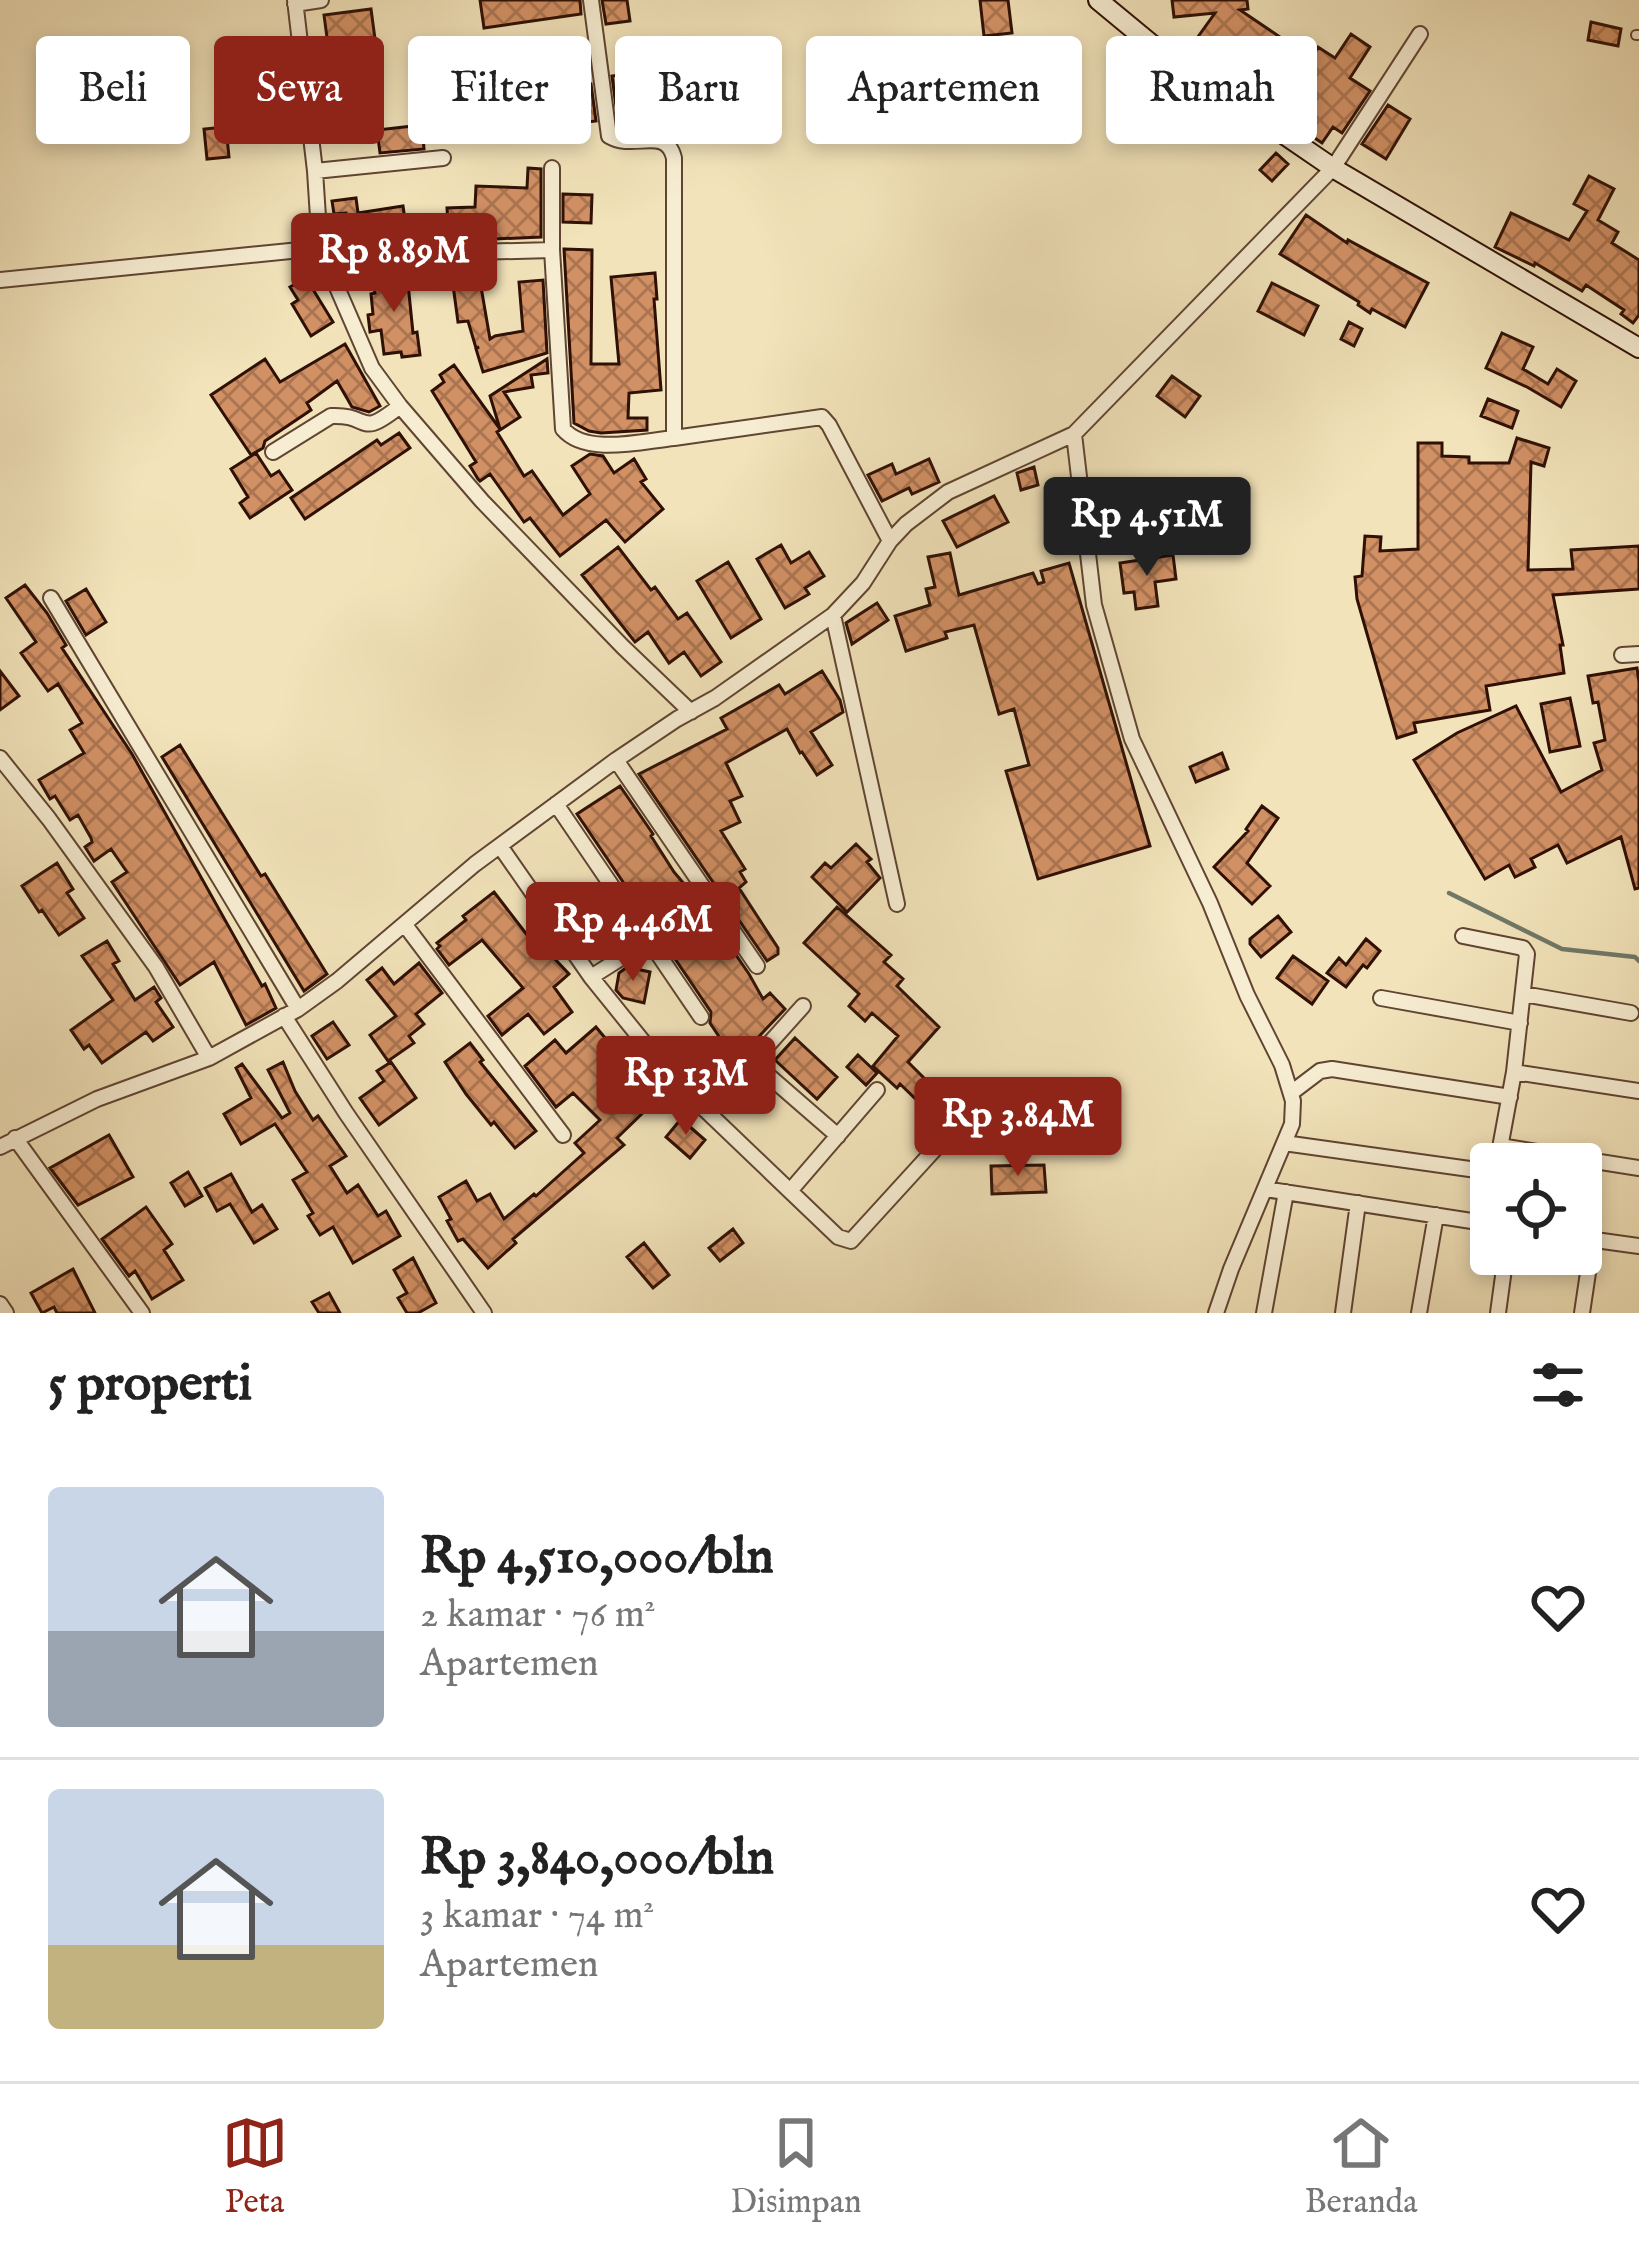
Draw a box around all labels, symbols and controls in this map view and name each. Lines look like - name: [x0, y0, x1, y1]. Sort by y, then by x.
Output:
- chip: Beli: [36, 36, 190, 144]
- chip: Sewa: [214, 36, 384, 144]
- chip: Filter: [408, 36, 591, 144]
- chip: Baru: [615, 36, 782, 144]
- chip: Apartemen: [806, 36, 1082, 144]
- chip: Rumah: [1106, 36, 1317, 144]
- pin: Rp 8.89M: [270, 213, 518, 315]
- text: Rp 8.89M: [318, 227, 470, 276]
- pin: Rp 4.51M: [1023, 477, 1271, 579]
- text: Rp 4.51M: [1071, 491, 1223, 540]
- pin: Rp 4.46M: [509, 882, 757, 984]
- text: Rp 4.46M: [553, 896, 713, 945]
- pin: Rp 13M: [588, 1036, 784, 1138]
- text: Rp 13M: [624, 1050, 748, 1099]
- pin: Rp 3.84M: [894, 1077, 1142, 1179]
- text: Rp 3.84M: [941, 1091, 1095, 1140]
- map controls: [1470, 1143, 1602, 1275]
- button: locate: [1470, 1143, 1602, 1275]
- icon: filters: [1525, 1352, 1591, 1418]
- text: 5 properti: [48, 1353, 252, 1418]
- text: Rp 4,510,000/bln: [420, 1526, 774, 1591]
- icon: home: [144, 1535, 288, 1679]
- icon: heart: [1525, 1574, 1591, 1640]
- text: 2 kamar · 76 m²: [420, 1591, 656, 1640]
- text: Apartemen: [420, 1640, 599, 1689]
- text: Rp 3,840,000/bln: [420, 1827, 774, 1892]
- icon: home: [144, 1837, 288, 1981]
- icon: heart: [1525, 1876, 1591, 1942]
- text: 3 kamar · 74 m²: [420, 1892, 655, 1941]
- text: Apartemen: [420, 1941, 599, 1990]
- tab: Peta: [222, 2110, 288, 2224]
- tab: Disimpan: [731, 2110, 862, 2224]
- tab: Beranda: [1305, 2110, 1417, 2224]

